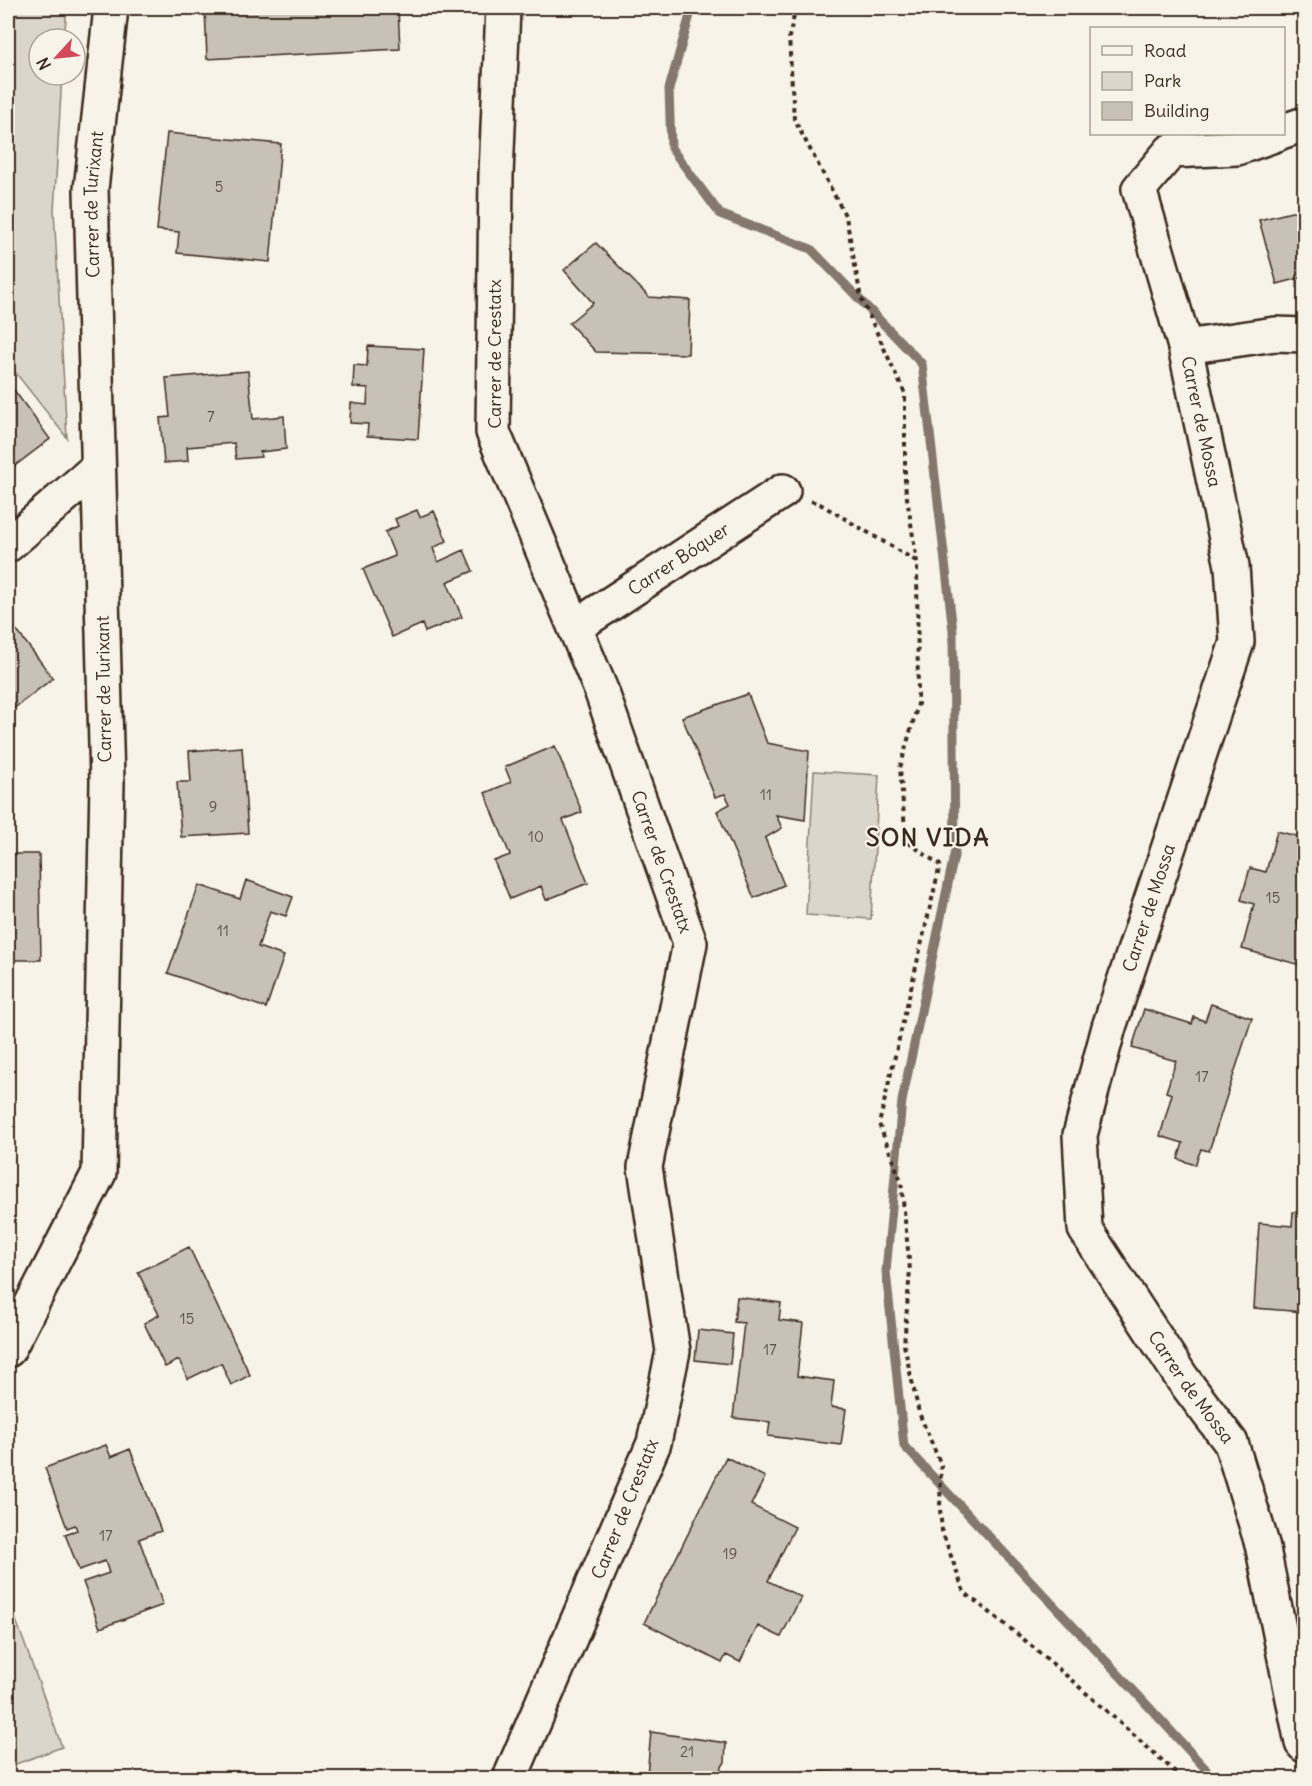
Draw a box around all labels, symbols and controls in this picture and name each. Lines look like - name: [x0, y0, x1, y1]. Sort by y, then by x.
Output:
- north arrow: [27, 27, 87, 87]
- legend: [1090, 27, 1285, 135]
- text: Road: [1144, 39, 1187, 62]
- text: N: [32, 54, 55, 73]
- text: Park: [1144, 69, 1181, 92]
- text: Building: [1144, 99, 1209, 122]
- street label: Carrer de Turixant: [79, 130, 108, 278]
- house number: 5: [215, 177, 223, 196]
- street label: Carrer de Crestatx: [483, 279, 506, 429]
- street label: Carrer de Mossa: [1176, 354, 1227, 489]
- house number: 7: [207, 407, 215, 426]
- street label: Carrer Bóquer: [623, 517, 734, 600]
- street label: Carrer de Turixant: [91, 615, 116, 763]
- house number: 11: [760, 785, 772, 804]
- street label: Carrer de Crestatx: [626, 787, 698, 936]
- house number: 9: [209, 797, 217, 816]
- district label: SON VIDA: [866, 822, 990, 852]
- house number: 10: [528, 827, 544, 846]
- street label: Carrer de Mossa: [1117, 841, 1180, 975]
- house number: 15: [1266, 888, 1280, 907]
- house number: 11: [217, 921, 229, 940]
- house number: 17: [1195, 1067, 1209, 1086]
- house number: 15: [180, 1309, 194, 1328]
- street label: Carrer de Mossa: [1143, 1326, 1239, 1448]
- house number: 17: [763, 1340, 777, 1359]
- street label: Carrer de Crestatx: [586, 1435, 663, 1582]
- house number: 17: [99, 1526, 113, 1545]
- house number: 19: [723, 1544, 737, 1563]
- house number: 21: [680, 1742, 694, 1761]

